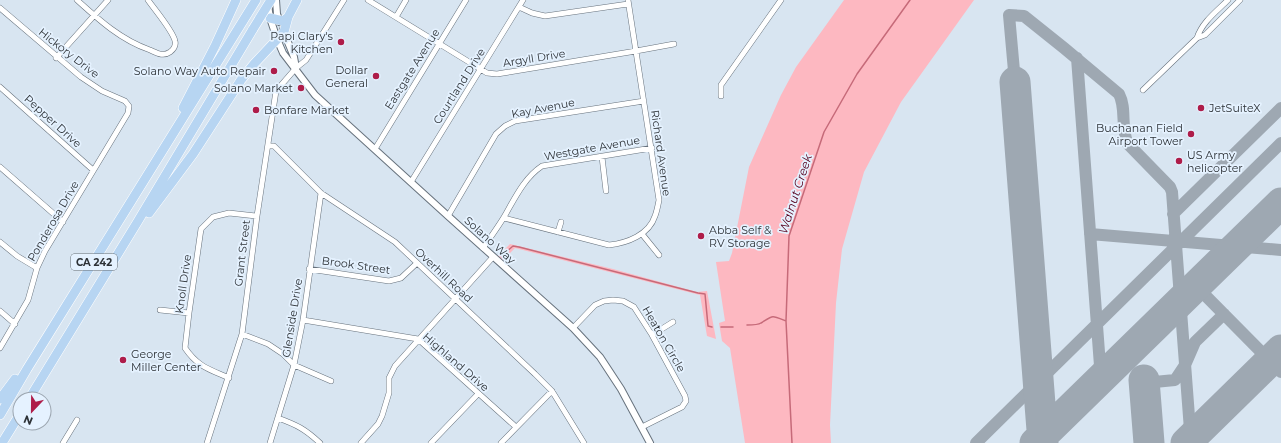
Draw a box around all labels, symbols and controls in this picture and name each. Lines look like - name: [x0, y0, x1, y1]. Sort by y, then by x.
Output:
- street label: Hickory Drive: [36, 25, 102, 81]
- street label: Eastgate Avenue: [381, 26, 443, 112]
- place label: Papi Clary's Kitchen: [270, 29, 334, 56]
- marker: Papi Clary's Kitchen: [336, 37, 346, 47]
- street label: Courtland Drive: [430, 45, 488, 127]
- street label: Argyll Drive: [502, 46, 567, 70]
- place label: Dollar General: [325, 63, 368, 90]
- place label: Solano Way Auto Repair: [134, 64, 266, 78]
- marker: Solano Way Auto Repair: [269, 66, 279, 76]
- marker: Dollar General: [371, 71, 381, 81]
- place label: Solano Market: [214, 81, 294, 95]
- marker: Solano Market: [296, 83, 306, 93]
- street label: Pepper Drive: [22, 92, 85, 151]
- street label: Kay Avenue: [510, 95, 576, 121]
- place label: JetSuiteX: [1208, 101, 1261, 115]
- place label: Bonfare Market: [264, 103, 350, 117]
- marker: JetSuiteX: [1196, 103, 1206, 113]
- marker: Bonfare Market: [251, 105, 261, 115]
- street label: Richard Avenue: [648, 109, 674, 197]
- place label: Buchanan Field Airport Tower: [1096, 121, 1183, 148]
- marker: Buchanan Field Airport Tower: [1186, 129, 1196, 139]
- street label: Westgate Avenue: [543, 133, 641, 163]
- place label: US Army helicopter: [1187, 148, 1243, 175]
- water label: Walnut Creek: [775, 151, 815, 236]
- marker: US Army helicopter: [1174, 156, 1184, 166]
- street label: Ponderosa Drive: [24, 178, 82, 264]
- street label: Solano Way: [461, 213, 519, 267]
- street label: Grant Street: [231, 218, 253, 287]
- place label: Abba Self & RV Storage: [709, 223, 772, 250]
- marker: Abba Self & RV Storage: [696, 231, 706, 241]
- street label: Overhill Road: [412, 245, 476, 305]
- street label: Knoll Drive: [172, 253, 194, 315]
- street label: Brook Street: [321, 253, 392, 277]
- road number: CA 242: [71, 254, 117, 270]
- street label: Glenside Drive: [279, 277, 305, 358]
- street label: Heaton Circle: [639, 303, 689, 375]
- street label: Highland Drive: [420, 330, 492, 395]
- place label: George Miller Center: [131, 347, 201, 374]
- marker: George Miller Center: [118, 355, 128, 365]
- north arrow: [12, 391, 52, 431]
- text: N: [22, 412, 35, 428]

